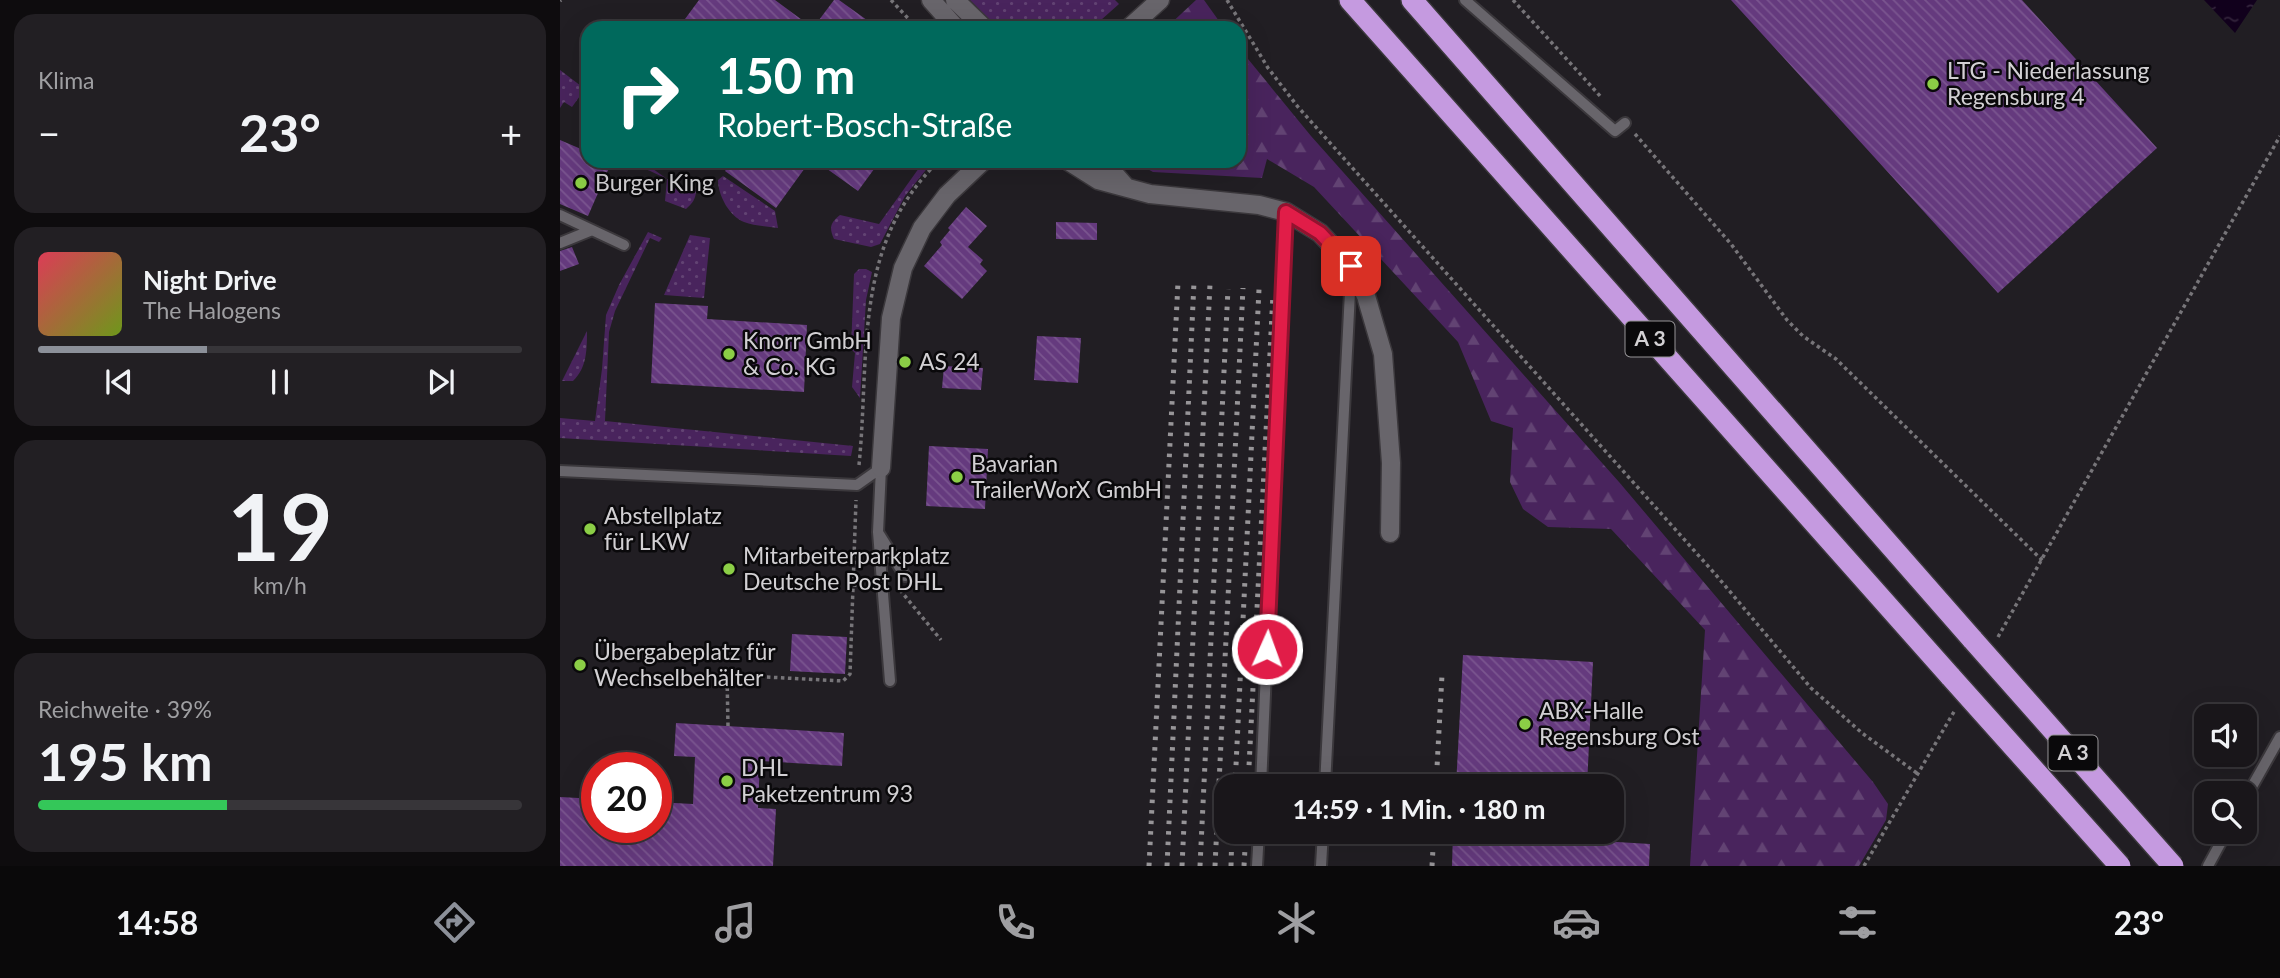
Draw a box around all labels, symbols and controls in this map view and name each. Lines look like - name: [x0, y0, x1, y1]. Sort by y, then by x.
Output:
- text: 150 m: [717, 46, 855, 104]
- icon: right: [602, 49, 693, 140]
- place label: LTG - Niederlassung Regensburg 4: [1947, 56, 2149, 110]
- text: Klima: [38, 66, 95, 94]
- marker: LTG - Niederlassung Regensburg 4: [1925, 76, 1941, 92]
- text: 23°: [239, 101, 321, 163]
- text: Robert-Bosch-Straße: [717, 105, 1012, 144]
- text: −: [38, 110, 60, 156]
- text: +: [500, 110, 522, 156]
- place label: Burger King: [595, 168, 714, 196]
- marker: Burger King: [573, 175, 589, 191]
- pin: [1321, 236, 1381, 296]
- icon: arrive: [1332, 247, 1370, 285]
- text: Night Drive: [143, 264, 277, 296]
- text: The Halogens: [143, 296, 281, 324]
- road number: A 3: [1626, 322, 1674, 356]
- place label: Knorr GmbH & Co. KG: [743, 326, 872, 380]
- marker: Knorr GmbH & Co. KG: [721, 346, 737, 362]
- place label: AS 24: [919, 347, 980, 375]
- marker: AS 24: [897, 354, 913, 370]
- icon: previous: [100, 363, 138, 401]
- icon: pause: [261, 363, 299, 401]
- icon: next: [422, 363, 460, 401]
- place label: Bavarian TrailerWorX GmbH: [971, 449, 1162, 503]
- marker: Bavarian TrailerWorX GmbH: [949, 469, 965, 485]
- text: 19: [227, 471, 333, 580]
- place label: Abstellplatz für LKW: [604, 501, 722, 555]
- marker: Abstellplatz für LKW: [582, 521, 598, 537]
- place label: Mitarbeiterparkplatz Deutsche Post DHL: [743, 541, 950, 595]
- marker: Mitarbeiterparkplatz Deutsche Post DHL: [721, 561, 737, 577]
- text: km/h: [253, 571, 307, 599]
- position arrow: [1230, 612, 1304, 686]
- place label: Übergabeplatz für Wechselbehälter: [594, 637, 776, 691]
- marker: Übergabeplatz für Wechselbehälter: [572, 657, 588, 673]
- text: Reichweite · 39%: [38, 695, 212, 723]
- place label: ABX-Halle Regensburg Ost: [1539, 696, 1700, 750]
- map controls: [2194, 704, 2257, 844]
- button: sound: [2194, 704, 2257, 767]
- marker: ABX-Halle Regensburg Ost: [1517, 716, 1533, 732]
- text: 195 km: [38, 730, 212, 792]
- road number: A 3: [2048, 736, 2098, 770]
- speed limit sign: 20: [581, 752, 672, 843]
- place label: DHL Paketzentrum 93: [741, 753, 913, 807]
- marker: DHL Paketzentrum 93: [719, 773, 735, 789]
- button: search: [2194, 781, 2257, 844]
- text: 14:59 · 1 Min. · 180 m: [1292, 793, 1546, 825]
- icon: directions: [430, 898, 479, 947]
- icon: music: [711, 898, 760, 947]
- icon: phone: [991, 898, 1040, 947]
- icon: climate: [1272, 898, 1321, 947]
- icon: car: [1552, 898, 1601, 947]
- icon: filters: [1833, 898, 1882, 947]
- text: 14:58: [116, 903, 198, 942]
- text: 23°: [2114, 903, 2164, 942]

